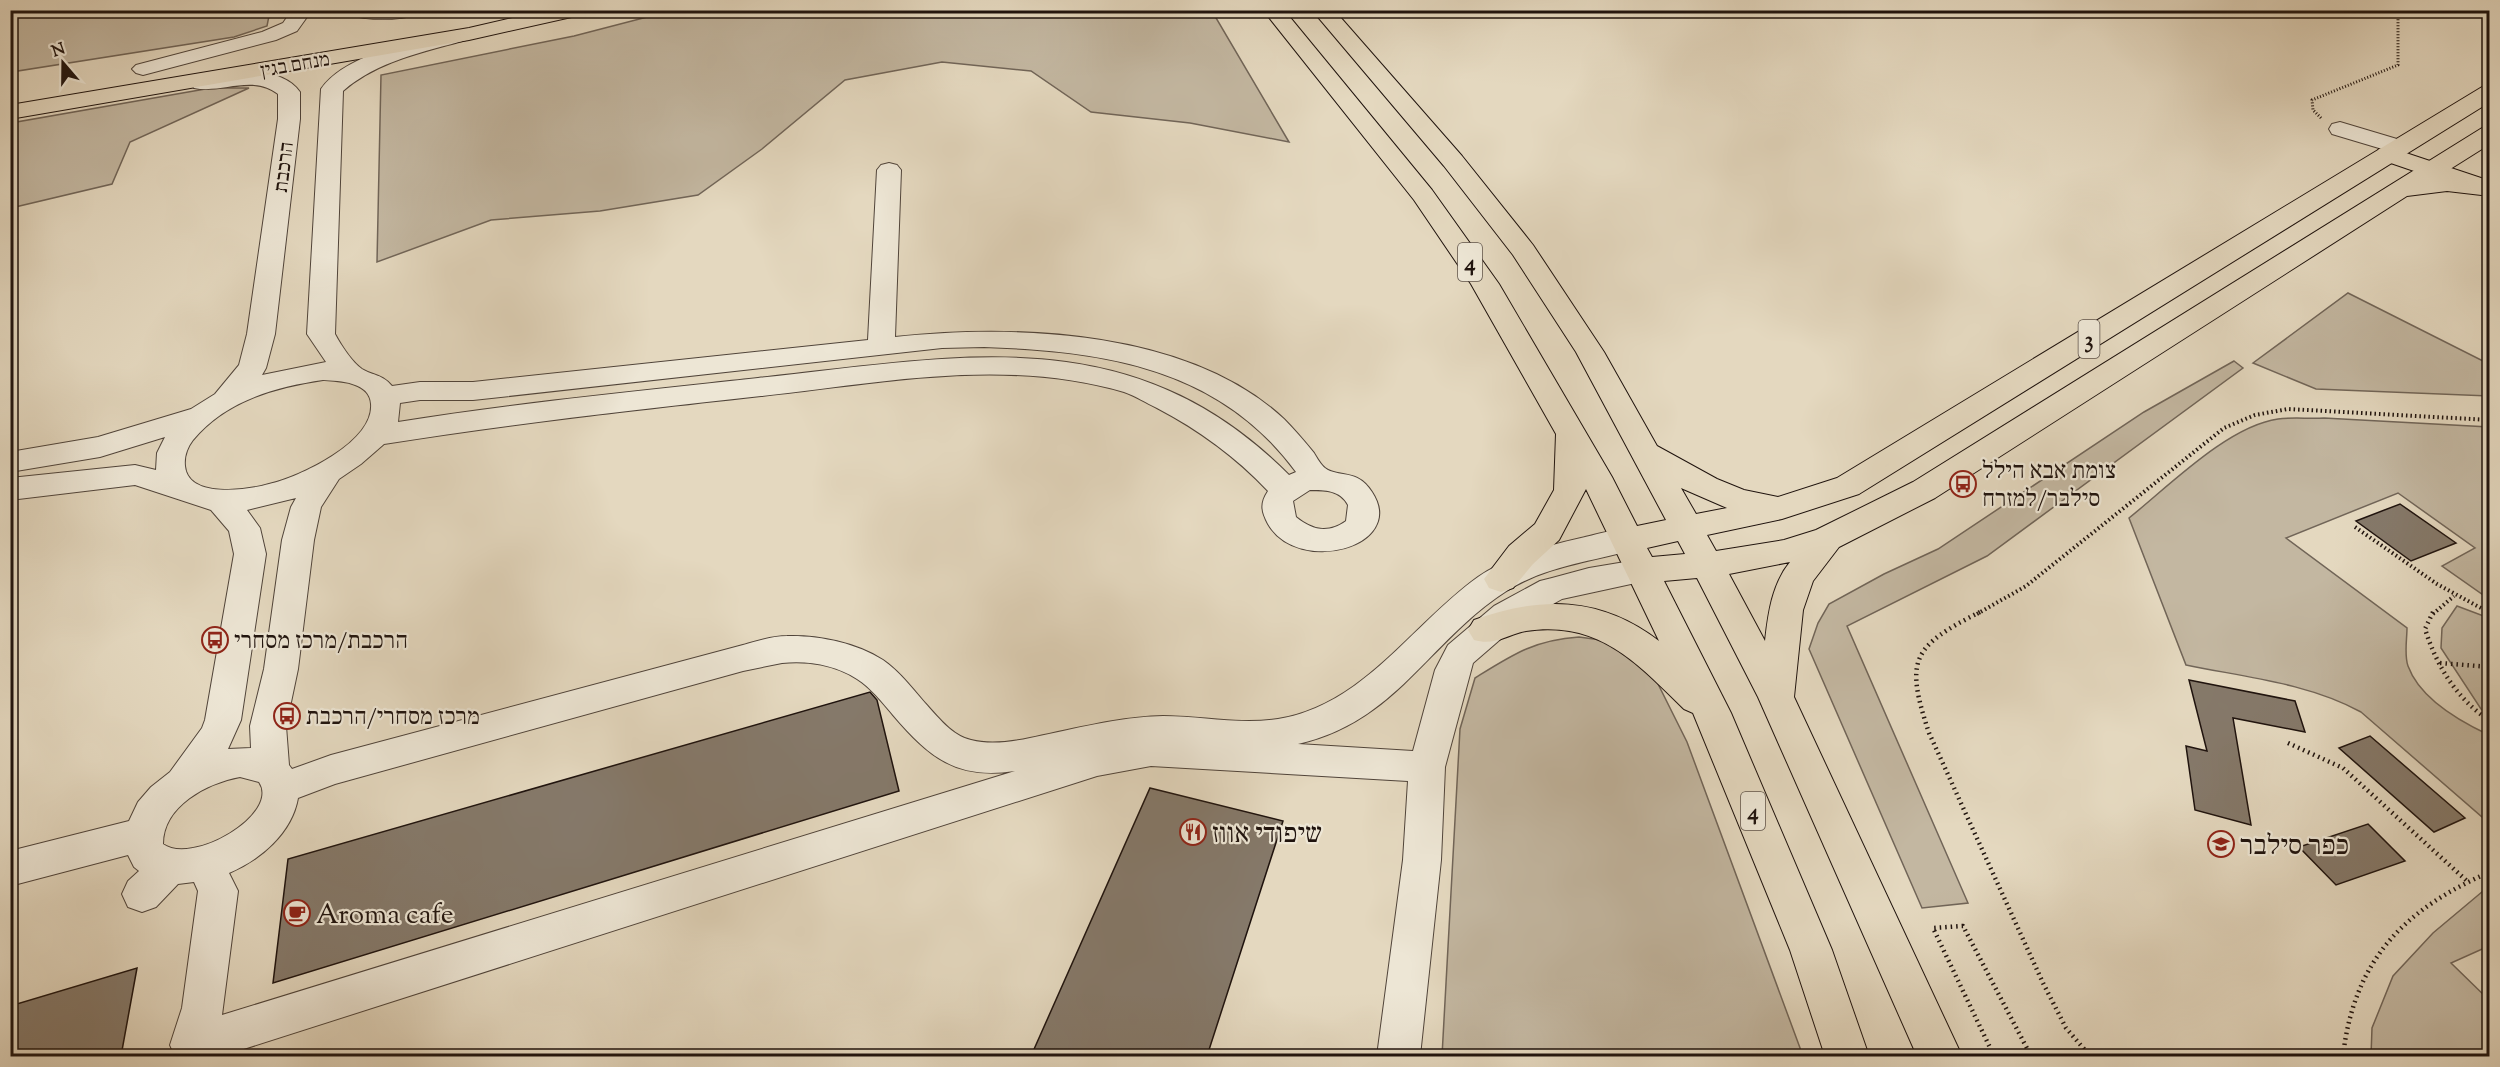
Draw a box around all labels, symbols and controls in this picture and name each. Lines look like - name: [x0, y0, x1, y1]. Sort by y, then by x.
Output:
- north arrow: [33, 33, 93, 93]
- text: N: [49, 38, 69, 64]
- street label: מנחם בגין: [259, 46, 332, 87]
- street label: הרכבת: [268, 140, 303, 194]
- road number: 4: [1458, 243, 1482, 281]
- road number: 3: [2078, 320, 2100, 358]
- place label: צומת אבא הילל סילבר/למזרח: [1982, 455, 2116, 517]
- bus stop icon: צומת אבא הילל סילבר/למזרח: [1948, 469, 1978, 499]
- bus stop icon: הרכבת/מרכז מסחרי: [200, 625, 230, 655]
- place label: הרכבת/מרכז מסחרי: [234, 625, 408, 659]
- bus stop icon: מרכז מסחרי/הרכבת: [272, 701, 302, 731]
- place label: מרכז מסחרי/הרכבת: [306, 701, 480, 735]
- road number: 4: [1741, 792, 1765, 830]
- place label: שיפודי אווז: [1212, 815, 1322, 855]
- restaurant icon: שיפודי אווז: [1178, 817, 1208, 847]
- place label: כפר סילבר: [2240, 827, 2349, 867]
- school or university icon: כפר סילבר: [2206, 829, 2236, 859]
- place label: Aroma cafe: [316, 896, 454, 936]
- cafe icon: Aroma cafe: [282, 898, 312, 928]

